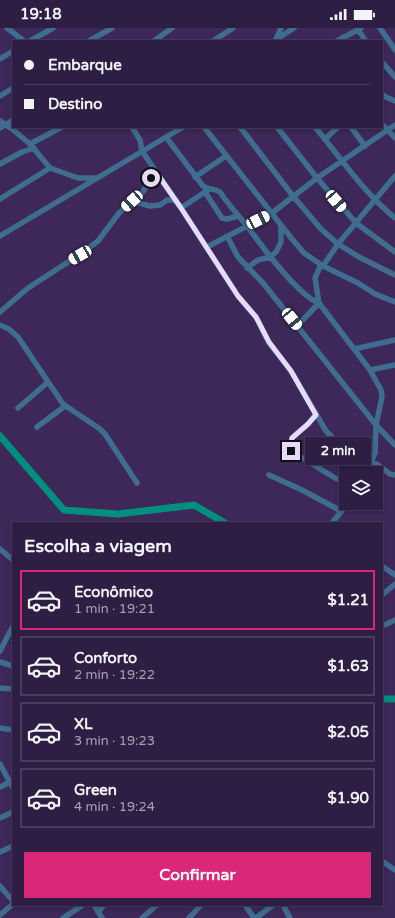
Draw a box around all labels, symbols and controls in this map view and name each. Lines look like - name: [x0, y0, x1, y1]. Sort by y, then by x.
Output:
- text: 19:18: [20, 5, 62, 23]
- text: Embarque: [48, 56, 122, 74]
- text: Destino: [48, 95, 102, 113]
- route start: [142, 169, 160, 187]
- car: [324, 188, 348, 214]
- car: [119, 189, 145, 213]
- car: [245, 209, 271, 231]
- car: [67, 244, 93, 266]
- car: [280, 306, 304, 332]
- callout: 2 min: [305, 437, 371, 465]
- route end: [282, 442, 300, 460]
- text: 2 min: [321, 443, 355, 459]
- map controls: [339, 466, 383, 510]
- button: layers: [339, 466, 383, 510]
- text: Escolha a viagem: [24, 535, 172, 557]
- icon: car: [26, 582, 62, 618]
- text: Econômico: [74, 583, 153, 601]
- text: $1.21: [328, 591, 369, 609]
- text: 1 min · 19:21: [74, 601, 155, 617]
- icon: car: [26, 648, 62, 684]
- text: Conforto: [74, 649, 137, 667]
- text: $1.63: [328, 657, 369, 675]
- text: 2 min · 19:22: [74, 667, 155, 683]
- icon: car: [26, 714, 62, 750]
- text: XL: [74, 715, 93, 733]
- text: $2.05: [328, 723, 369, 741]
- text: 3 min · 19:23: [74, 733, 155, 749]
- icon: car: [26, 780, 62, 816]
- text: Green: [74, 781, 117, 799]
- text: $1.90: [328, 789, 369, 807]
- text: 4 min · 19:24: [74, 799, 155, 815]
- button: Confirmar: [24, 852, 371, 898]

